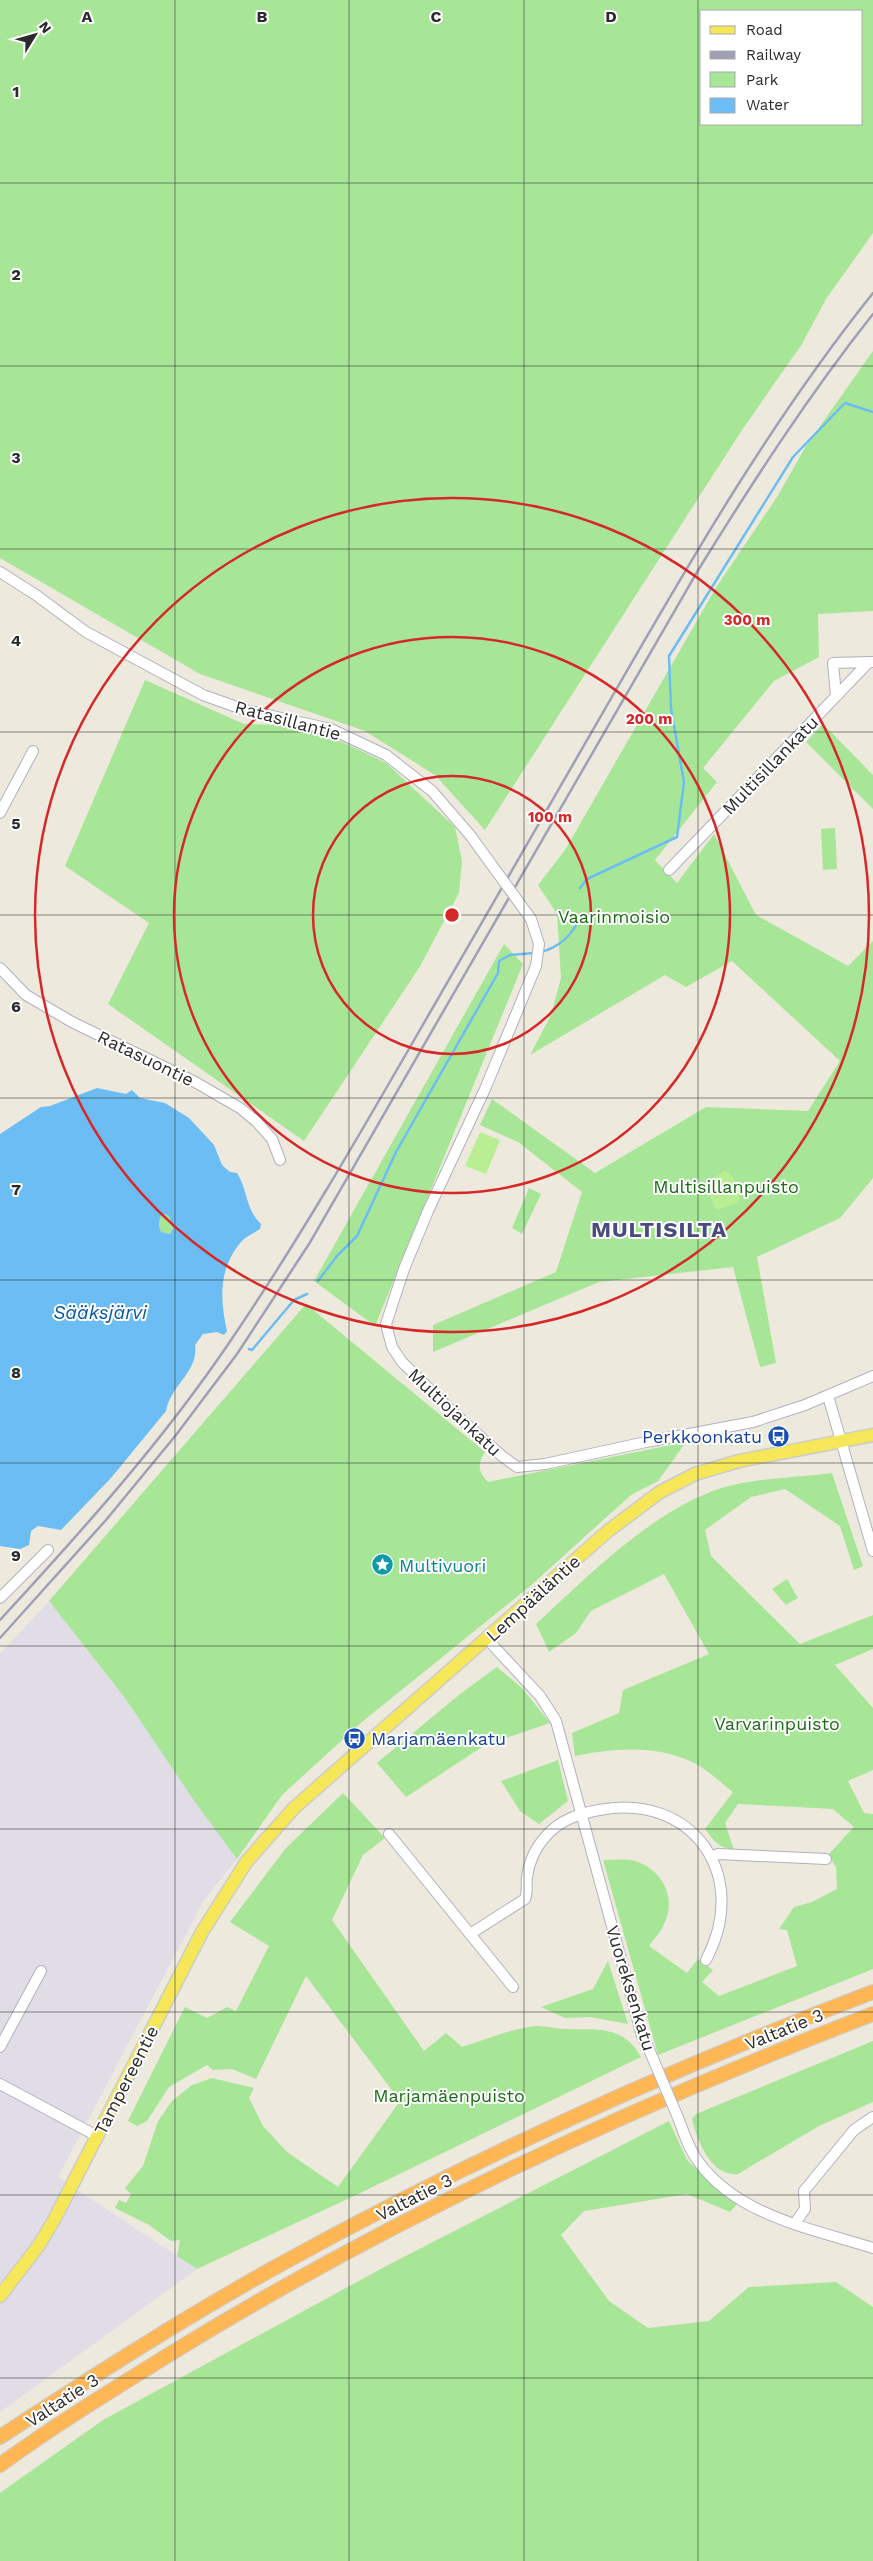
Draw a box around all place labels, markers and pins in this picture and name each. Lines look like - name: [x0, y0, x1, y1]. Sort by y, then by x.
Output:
- centre of rings: [443, 906, 461, 924]
- bus stop icon: Perkkoonkatu: [766, 1424, 790, 1448]
- place label: Perkkoonkatu: [642, 1426, 762, 1447]
- place icon: Multivuori: [371, 1553, 395, 1577]
- place label: Multivuori: [399, 1555, 486, 1576]
- bus stop icon: Marjamäenkatu: [343, 1726, 367, 1750]
- place label: Marjamäenkatu: [371, 1728, 506, 1749]

